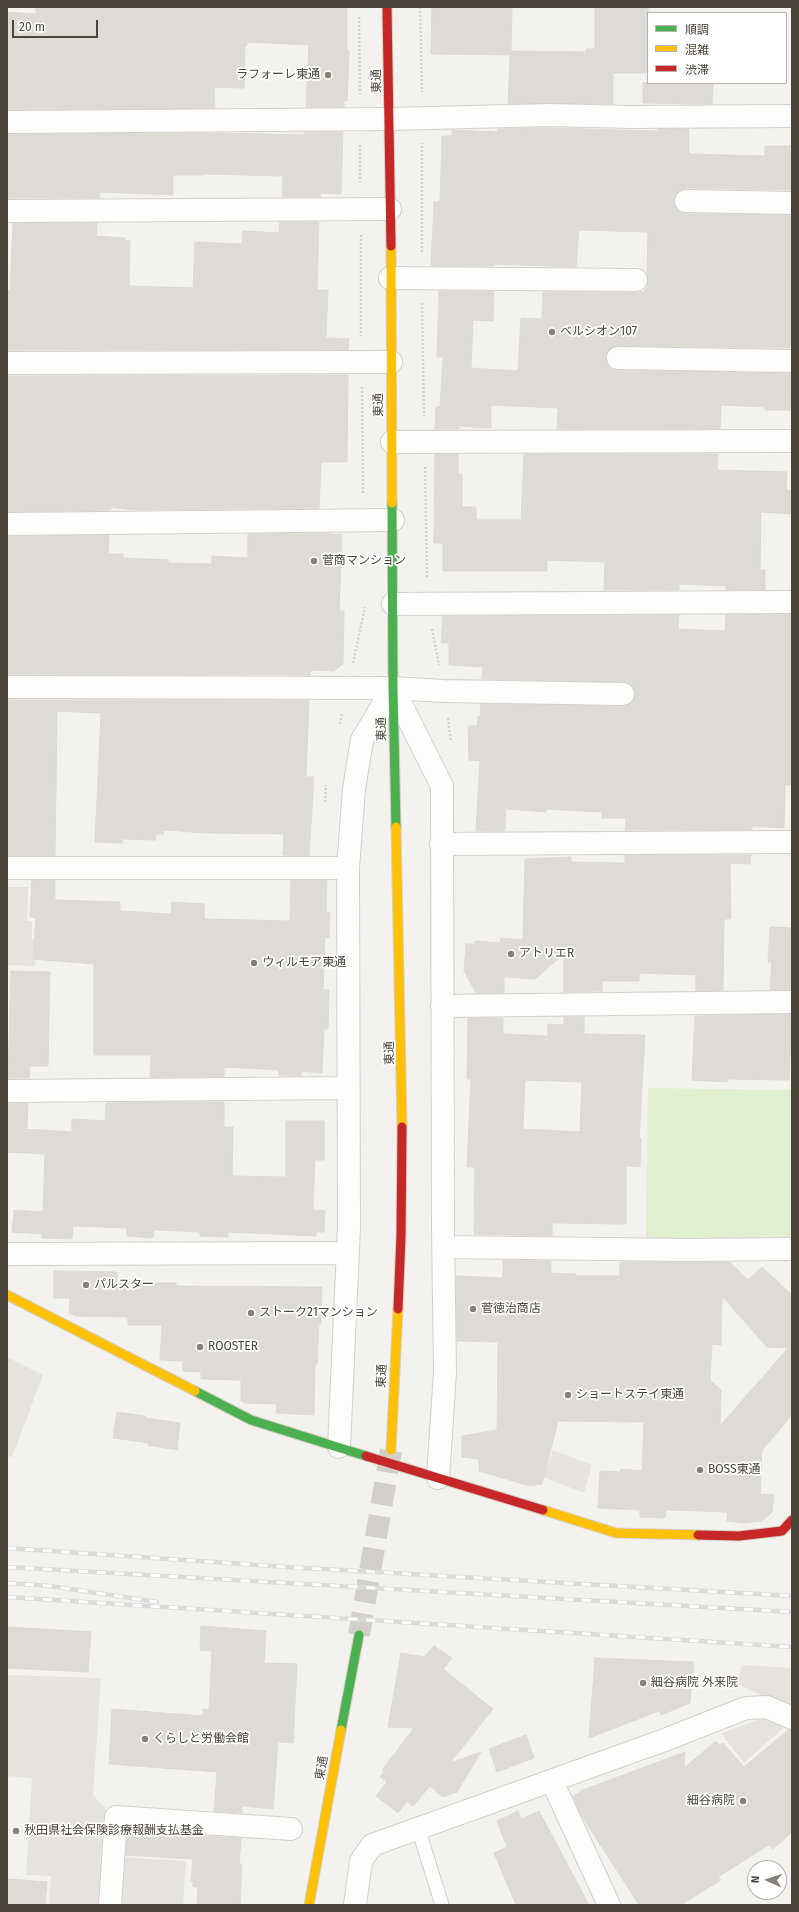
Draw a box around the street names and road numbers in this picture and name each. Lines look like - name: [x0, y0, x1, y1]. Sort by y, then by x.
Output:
- street label: 東通: [370, 69, 384, 93]
- street label: 東通: [372, 393, 386, 417]
- street label: 東通: [375, 717, 389, 741]
- street label: 東通: [383, 1041, 397, 1065]
- street label: 東通: [374, 1364, 390, 1388]
- street label: 東通: [313, 1755, 331, 1781]

